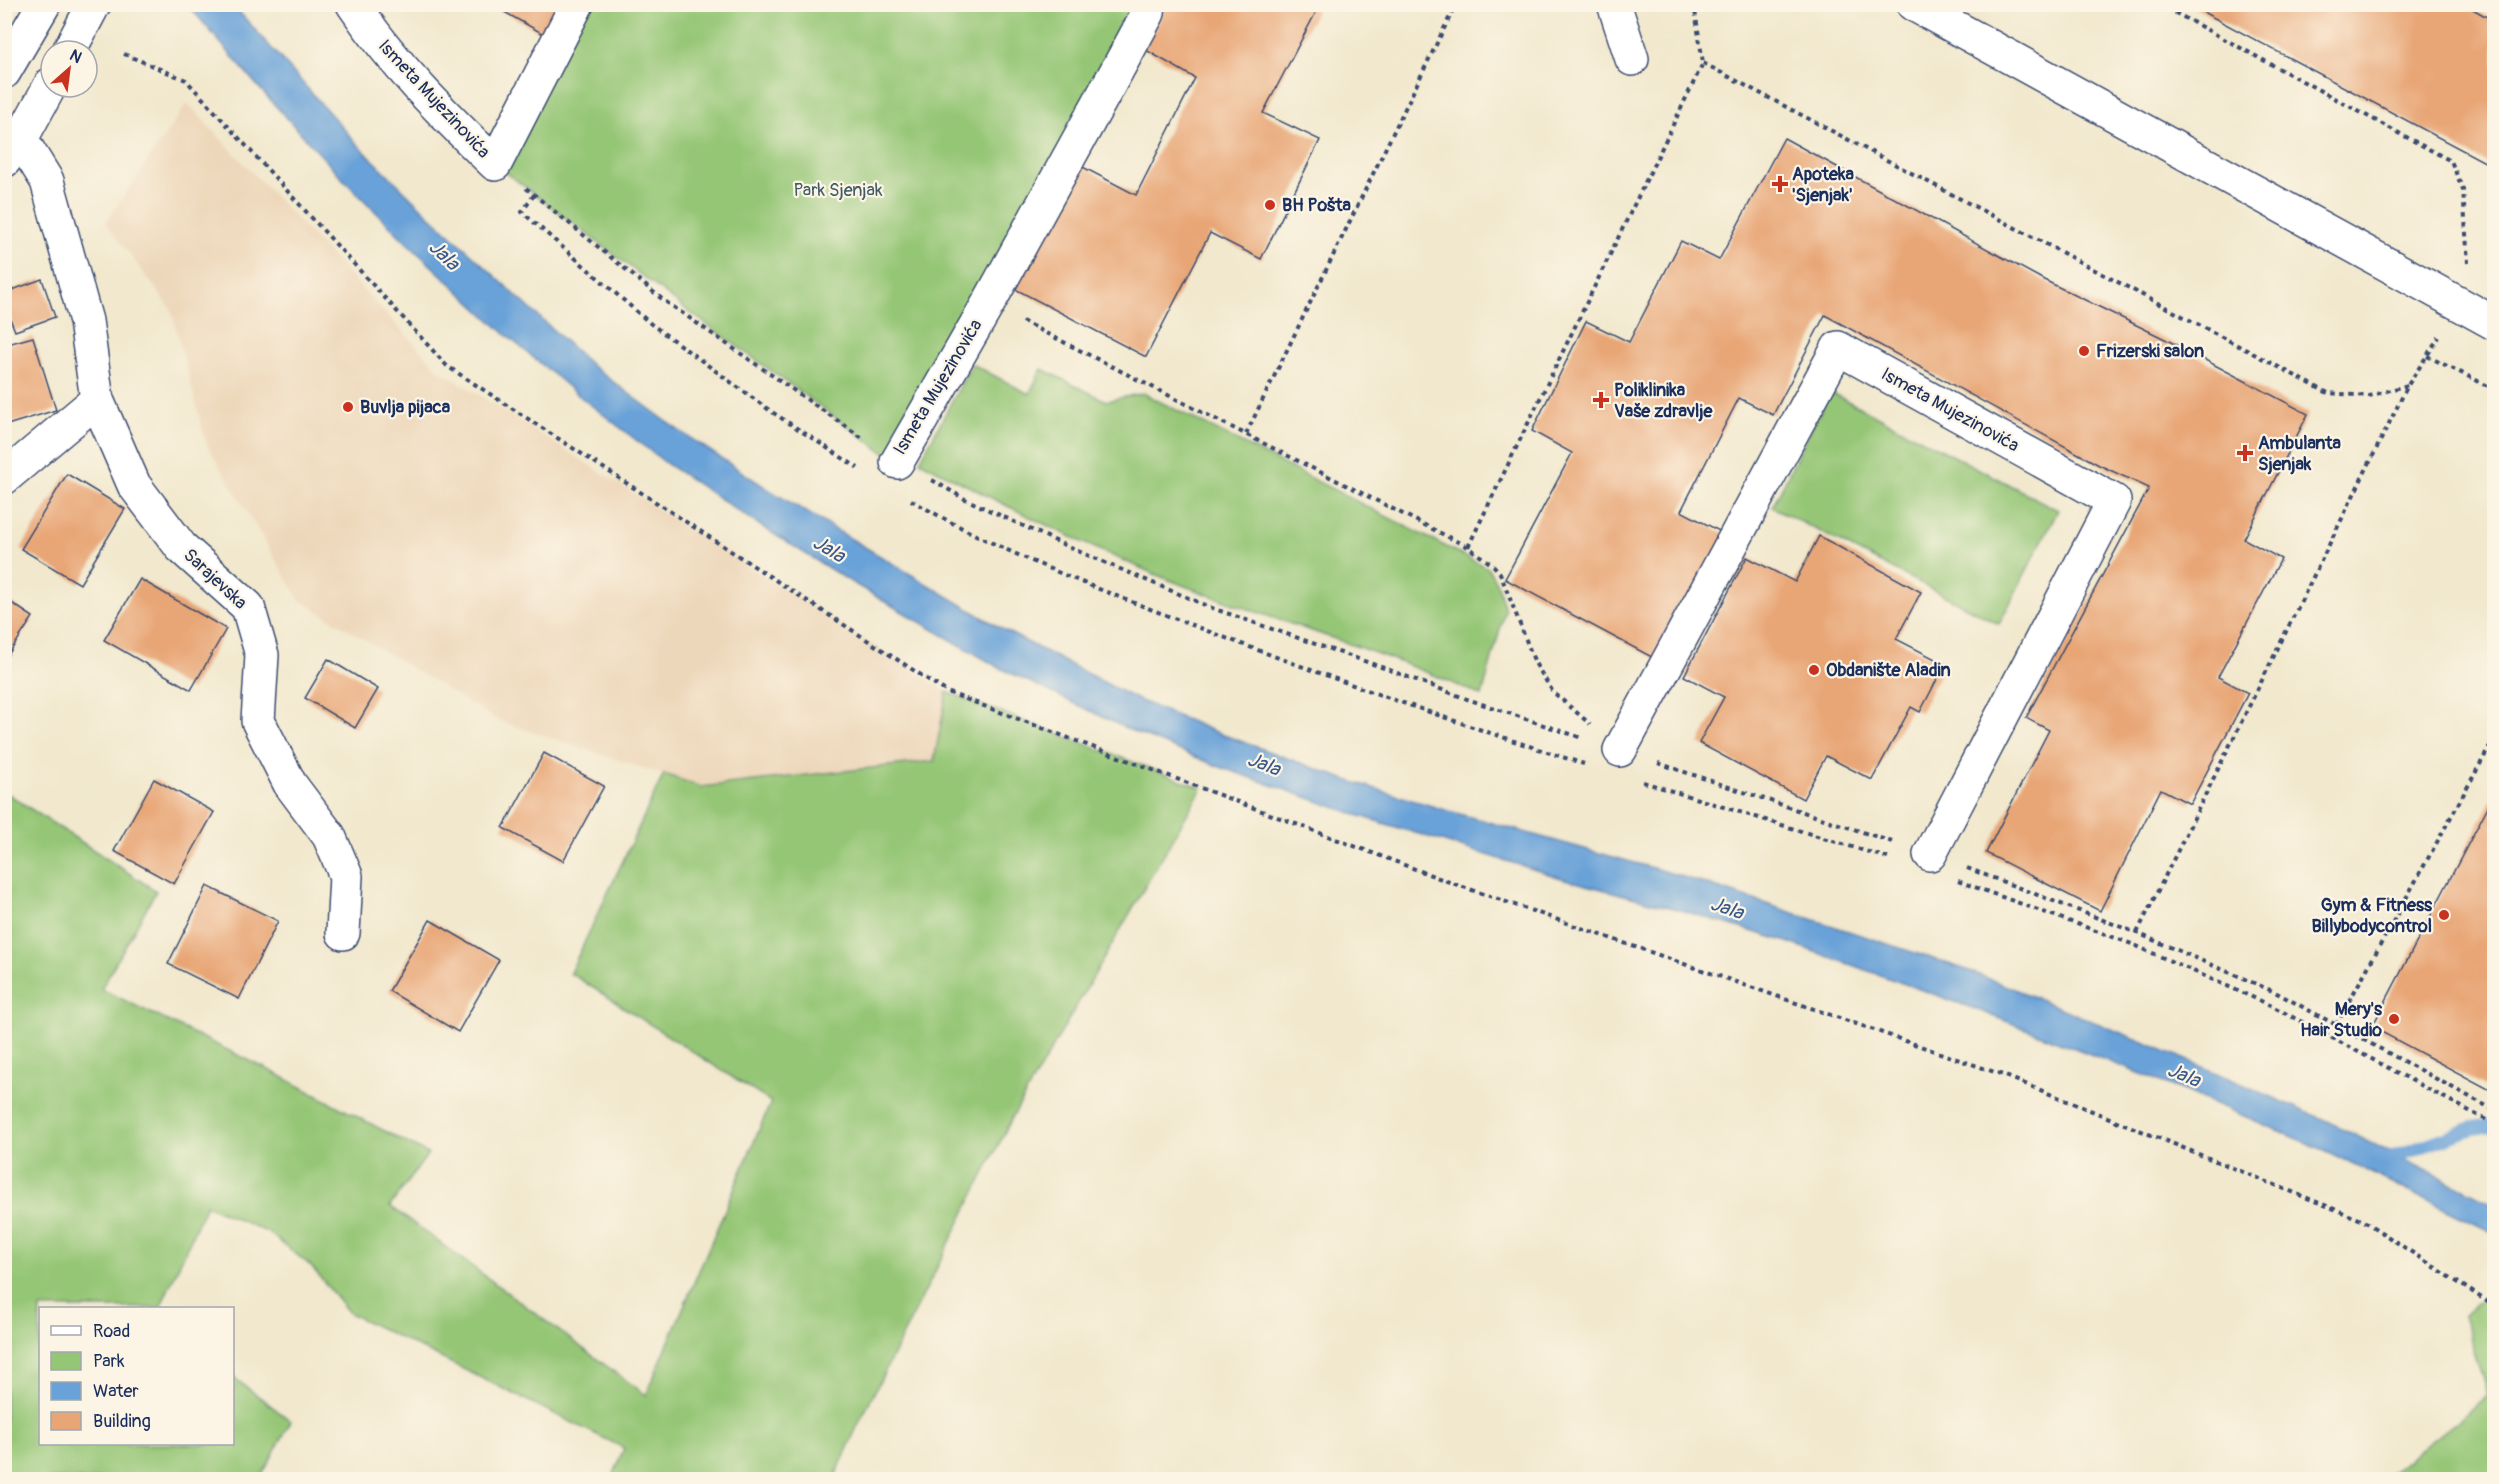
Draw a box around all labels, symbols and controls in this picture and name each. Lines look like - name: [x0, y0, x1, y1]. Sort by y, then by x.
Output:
- street label: Ismeta Mujezinovića: [373, 35, 495, 163]
- north arrow: [39, 39, 99, 99]
- text: N: [66, 45, 85, 68]
- place label: Apoteka 'Sjenjak': [1792, 163, 1854, 207]
- marker: Apoteka 'Sjenjak': [1773, 177, 1787, 191]
- park label: Park Sjenjak: [794, 179, 883, 202]
- place label: BH Pošta: [1282, 194, 1351, 217]
- marker: BH Pošta: [1263, 198, 1277, 212]
- water label: Jala: [423, 235, 466, 277]
- street label: Ismeta Mujezinovića: [888, 315, 988, 459]
- place label: Frizerski salon: [2096, 340, 2204, 363]
- marker: Frizerski salon: [2077, 344, 2091, 358]
- street label: Ismeta Mujezinovića: [1877, 363, 2023, 457]
- place label: Poliklinika Vaše zdravlje: [1614, 379, 1713, 423]
- marker: Poliklinika Vaše zdravlje: [1592, 391, 1610, 409]
- place label: Buvlja pijaca: [360, 396, 451, 419]
- marker: Buvlja pijaca: [341, 400, 355, 414]
- place label: Ambulanta Sjenjak: [2258, 432, 2342, 476]
- marker: Ambulanta Sjenjak: [2236, 444, 2254, 462]
- water label: Jala: [808, 530, 851, 569]
- street label: Sarajevska: [178, 544, 252, 614]
- place label: Obdanište Aladin: [1826, 659, 1951, 682]
- marker: Obdanište Aladin: [1807, 663, 1821, 677]
- water label: Jala: [1244, 746, 1285, 782]
- water label: Jala: [1707, 891, 1748, 926]
- place label: Gym & Fitness Billybodycontrol: [2311, 894, 2433, 938]
- marker: Gym & Fitness Billybodycontrol: [2437, 908, 2451, 922]
- place label: Mery's Hair Studio: [2300, 998, 2383, 1042]
- marker: Mery's Hair Studio: [2387, 1012, 2401, 1026]
- water label: Jala: [2164, 1057, 2206, 1094]
- legend: [39, 1307, 234, 1445]
- text: Road: [93, 1320, 130, 1343]
- text: Park: [93, 1350, 125, 1373]
- text: Water: [93, 1380, 139, 1403]
- text: Building: [93, 1410, 151, 1433]

